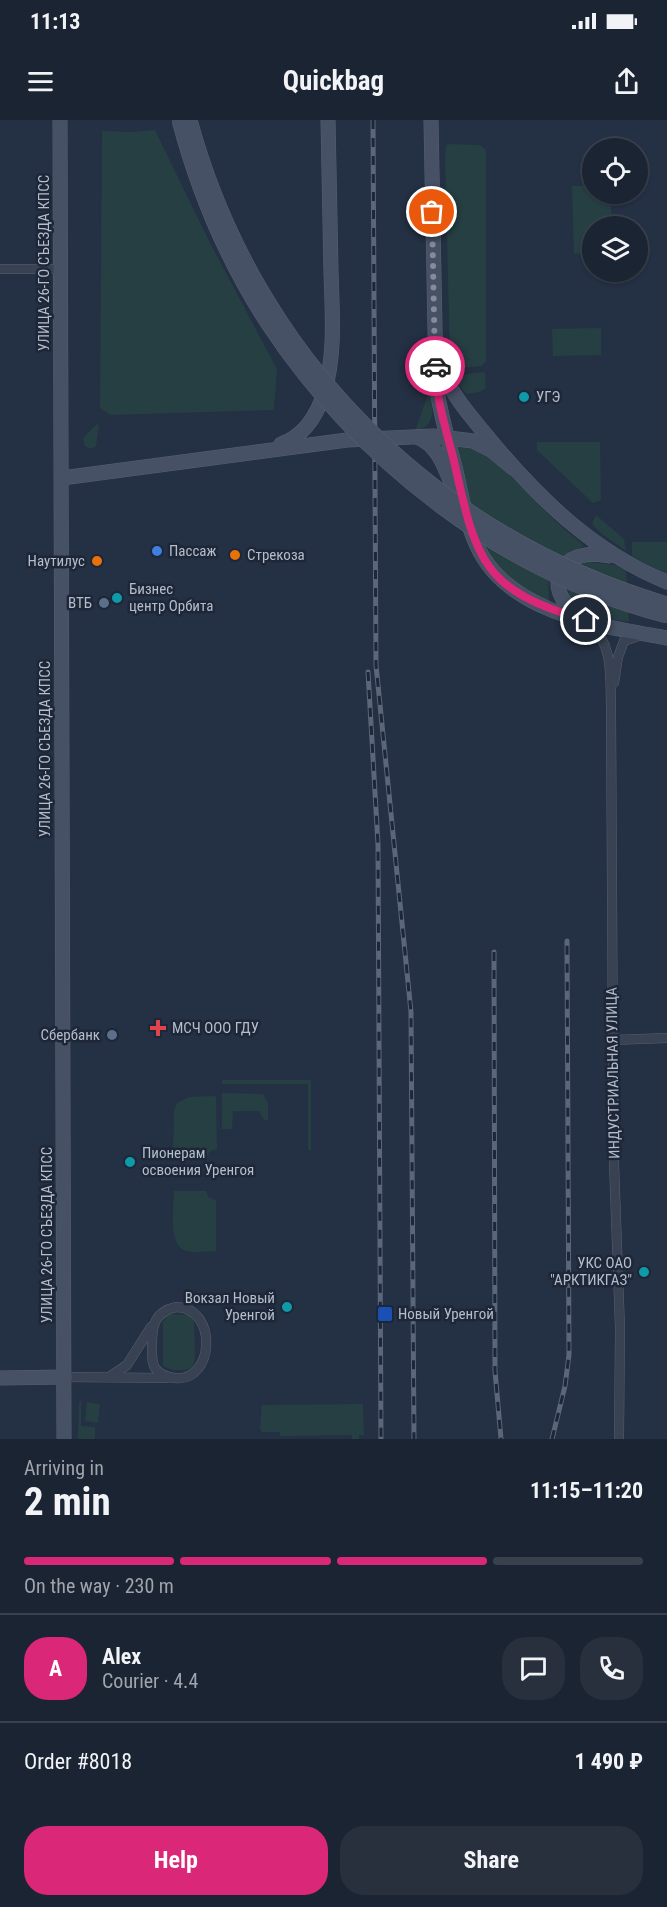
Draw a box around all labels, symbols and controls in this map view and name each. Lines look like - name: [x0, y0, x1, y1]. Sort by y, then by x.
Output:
- text: 11:13: [30, 9, 81, 34]
- icon: menu: [24, 65, 57, 98]
- text: Quickbag: [283, 65, 384, 97]
- icon: share: [610, 65, 643, 98]
- map controls: [582, 138, 648, 282]
- button: locate: [582, 138, 648, 204]
- street label: УЛИЦА 26-ГО СЪЕЗДА КПСС: [35, 175, 53, 351]
- pin: [406, 186, 457, 237]
- icon: bag: [415, 195, 448, 228]
- button: layers: [582, 216, 648, 282]
- courier: [405, 336, 465, 396]
- icon: car: [419, 350, 452, 383]
- place label: УГЭ: [536, 388, 561, 406]
- marker: УГЭ: [517, 390, 531, 404]
- place label: Пассаж: [169, 542, 217, 560]
- marker: Пассаж: [150, 544, 164, 558]
- place label: Стрекоза: [247, 546, 305, 564]
- marker: Стрекоза: [228, 548, 242, 562]
- place label: Наутилус: [28, 552, 85, 570]
- marker: Наутилус: [90, 554, 104, 568]
- place label: Бизнес центр Орбита: [129, 580, 213, 615]
- marker: Бизнес центр Орбита: [110, 591, 124, 605]
- place label: ВТБ: [68, 594, 92, 612]
- pin: [560, 594, 611, 645]
- marker: ВТБ: [97, 596, 111, 610]
- icon: home: [569, 603, 602, 636]
- street label: УЛИЦА 26-ГО СЪЕЗДА КПСС: [36, 661, 54, 837]
- street label: ИНДУСТРИАЛЬНАЯ УЛИЦА: [602, 987, 623, 1159]
- marker: МСЧ ООО ГДУ: [149, 1019, 167, 1037]
- place label: МСЧ ООО ГДУ: [172, 1019, 259, 1037]
- place label: Сбербанк: [40, 1026, 100, 1044]
- marker: Сбербанк: [105, 1028, 119, 1042]
- place label: Пионерам освоения Уренгоя: [142, 1144, 254, 1179]
- street label: УЛИЦА 26-ГО СЪЕЗДА КПСС: [38, 1147, 56, 1323]
- marker: Пионерам освоения Уренгоя: [123, 1155, 137, 1169]
- place label: УКС ОАО "АРКТИКГАЗ": [550, 1254, 632, 1289]
- marker: УКС ОАО "АРКТИКГАЗ": [637, 1265, 651, 1279]
- place label: Вокзал Новый Уренгой: [185, 1289, 275, 1324]
- marker: Вокзал Новый Уренгой: [280, 1300, 294, 1314]
- marker: Новый Уренгой: [376, 1305, 394, 1323]
- place label: Новый Уренгой: [398, 1305, 494, 1323]
- text: Arriving in: [24, 1456, 104, 1480]
- text: 11:15–11:20: [530, 1478, 643, 1503]
- text: 2 min: [24, 1479, 111, 1525]
- text: On the way · 230 m: [24, 1574, 174, 1598]
- button: chat: [502, 1637, 565, 1700]
- button: phone: [580, 1637, 643, 1700]
- text: Alex: [102, 1644, 141, 1669]
- text: A: [49, 1656, 62, 1681]
- text: Courier · 4.4: [102, 1669, 198, 1693]
- text: Order #8018: [24, 1749, 132, 1774]
- text: 1 490 ₽: [575, 1749, 643, 1774]
- button: Help: [24, 1826, 328, 1895]
- button: Share: [340, 1826, 643, 1895]

